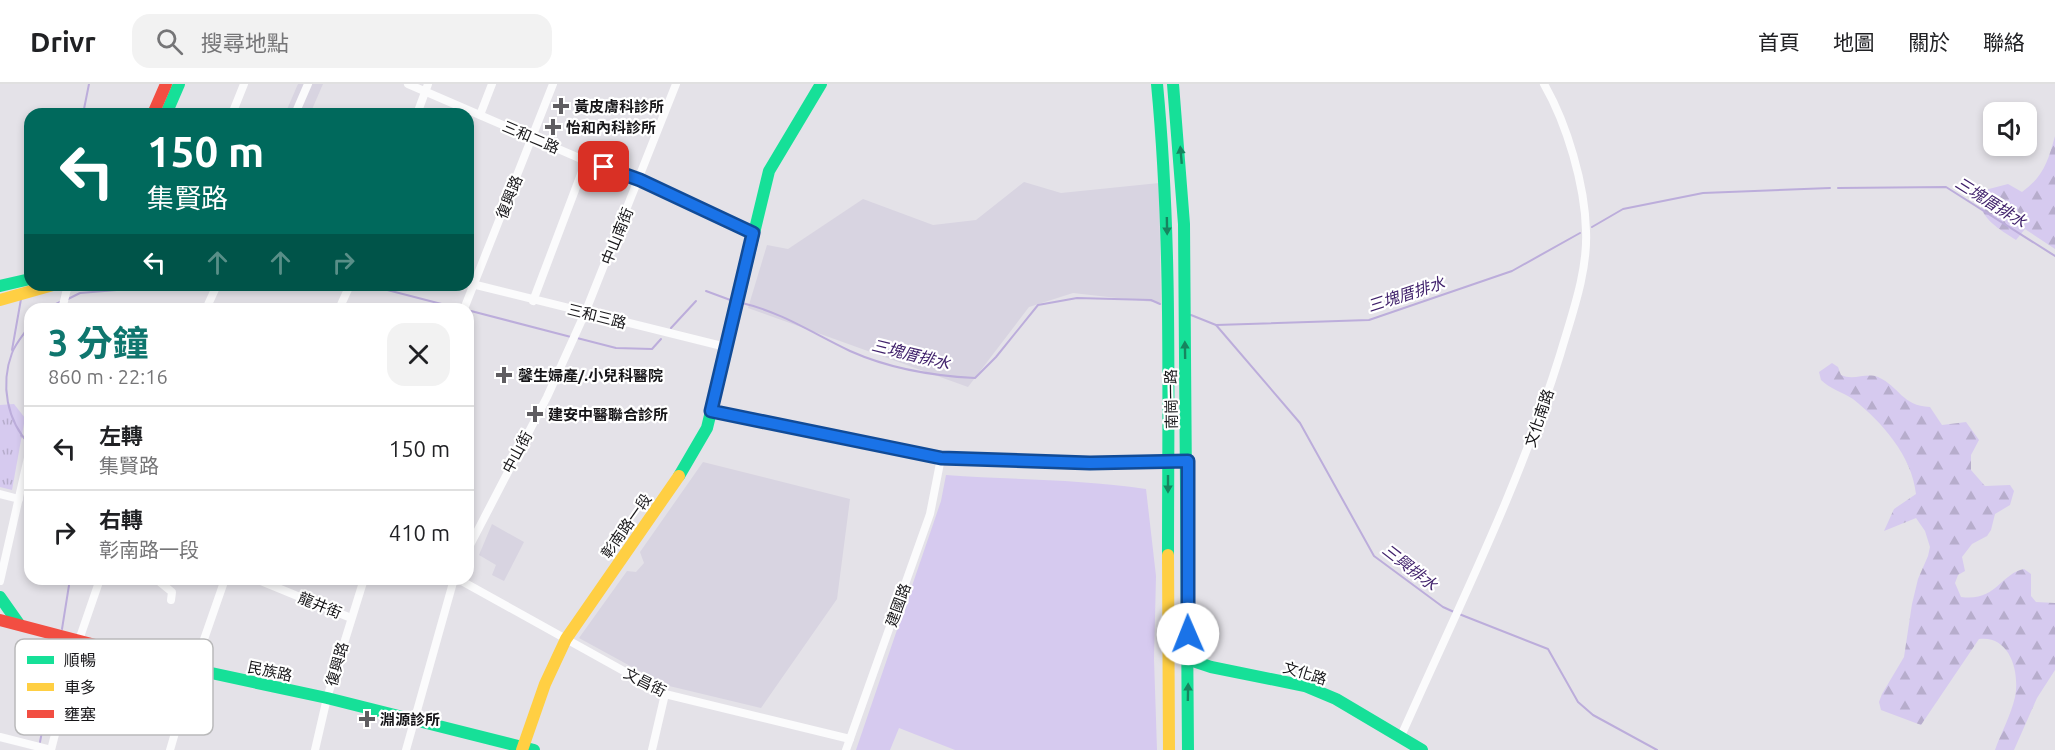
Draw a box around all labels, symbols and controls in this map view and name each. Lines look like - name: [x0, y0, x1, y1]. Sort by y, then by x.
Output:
- search box: [132, 14, 552, 68]
- icon: search: [153, 25, 186, 58]
- text: Drivr: [30, 26, 96, 57]
- text: 搜尋地點: [201, 30, 289, 55]
- text: 首頁: [1758, 30, 1800, 54]
- text: 地圖: [1833, 30, 1875, 54]
- text: 關於: [1908, 30, 1950, 54]
- text: 聯絡: [1983, 30, 2025, 54]
- marker: 黃皮膚科診所: [552, 97, 570, 115]
- place label: 黃皮膚科診所: [574, 98, 664, 115]
- map controls: [1983, 102, 2037, 156]
- button: sound: [1983, 102, 2037, 156]
- street label: 三和二路: [500, 117, 562, 157]
- marker: 怡和內科診所: [544, 118, 562, 136]
- place label: 怡和內科診所: [566, 119, 656, 136]
- text: 150 m: [147, 128, 264, 175]
- icon: left: [48, 132, 126, 210]
- pin: [578, 141, 629, 192]
- one-way arrow: [1176, 145, 1185, 164]
- icon: arrive: [587, 150, 620, 183]
- street label: 復興路: [493, 173, 525, 221]
- water label: 三塊厝排水: [1952, 173, 2031, 231]
- text: 集賢路: [147, 183, 228, 213]
- street label: 中山南街: [598, 205, 636, 267]
- one-way arrow: [1162, 217, 1171, 236]
- icon: left: [138, 246, 171, 279]
- icon: ahead: [201, 246, 234, 279]
- icon: ahead: [264, 246, 297, 279]
- icon: right: [327, 246, 360, 279]
- water label: 三塊厝排水: [1365, 273, 1448, 315]
- street label: 三和三路: [566, 300, 628, 332]
- text: 3 分鐘: [48, 322, 149, 363]
- button: close: [387, 323, 450, 386]
- water label: 三塊厝排水: [870, 336, 953, 373]
- one-way arrow: [1180, 340, 1190, 359]
- text: 860 m · 22:16: [48, 365, 168, 388]
- marker: 馨生婦產/.小兒科醫院: [495, 366, 513, 384]
- place label: 馨生婦產/.小兒科醫院: [518, 367, 663, 384]
- street label: 南崗一路: [1162, 369, 1180, 429]
- street label: 文化南路: [1521, 387, 1557, 449]
- marker: 建安中醫聯合診所: [526, 405, 544, 423]
- place label: 建安中醫聯合診所: [548, 406, 668, 423]
- text: 左轉: [99, 423, 143, 448]
- street label: 中山街: [499, 428, 535, 476]
- icon: left: [48, 432, 81, 465]
- text: 150 m: [389, 436, 450, 461]
- text: 集賢路: [99, 454, 159, 477]
- one-way arrow: [1163, 475, 1173, 494]
- street label: 彰南路一段: [598, 490, 654, 562]
- text: 右轉: [99, 507, 143, 532]
- icon: right: [48, 516, 81, 549]
- text: 410 m: [389, 520, 450, 545]
- text: 彰南路一段: [99, 538, 199, 561]
- water label: 三興排水: [1379, 540, 1442, 594]
- street label: 建國路: [882, 581, 914, 629]
- street label: 龍井街: [296, 589, 344, 621]
- position arrow: [1156, 602, 1220, 666]
- legend: [15, 639, 213, 735]
- street label: 復興路: [323, 640, 351, 688]
- text: 順暢: [64, 651, 96, 669]
- street label: 民族路: [246, 658, 294, 684]
- street label: 文化路: [1281, 658, 1329, 688]
- street label: 文昌街: [621, 664, 669, 700]
- text: 車多: [64, 678, 96, 696]
- one-way arrow: [1183, 682, 1193, 701]
- text: 壅塞: [64, 705, 96, 723]
- marker: 淵源診所: [358, 710, 376, 728]
- place label: 淵源診所: [380, 711, 440, 728]

